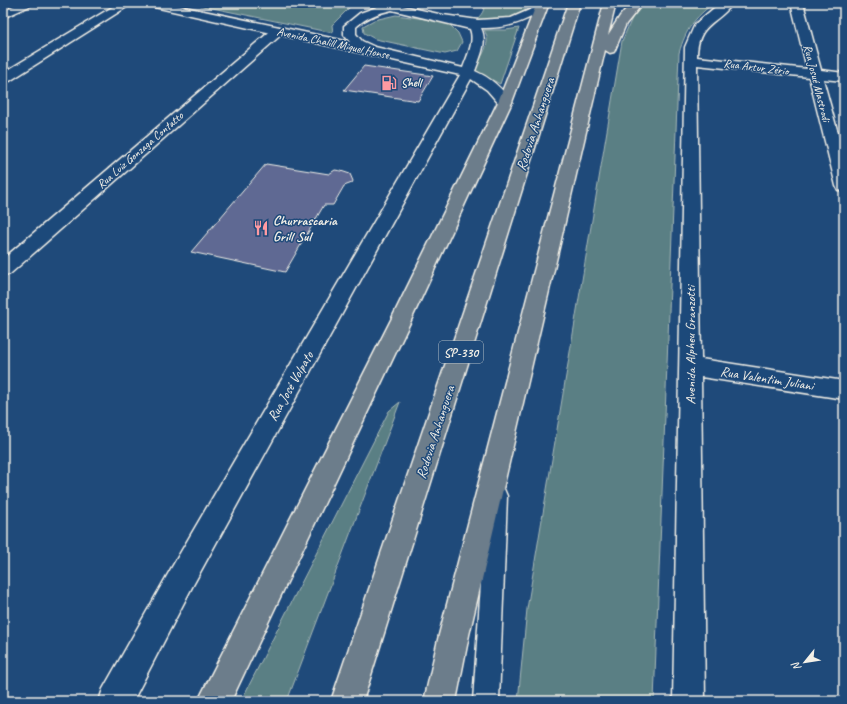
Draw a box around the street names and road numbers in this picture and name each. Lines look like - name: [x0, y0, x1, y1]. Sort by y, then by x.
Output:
- street label: Avenida Chalill Miguel Honse: [275, 23, 392, 63]
- street label: Rua Josué Mastrodi: [800, 43, 835, 125]
- street label: Rua Artur Zério: [723, 55, 791, 79]
- street label: Rodovia Anhanguera: [512, 74, 559, 173]
- street label: Rua Luiz Gonzaga Contatto: [93, 107, 187, 192]
- street label: Avenida Alpheu Granzotti: [682, 283, 699, 405]
- road number: SP-330: [439, 341, 483, 363]
- street label: Rua José Volpato: [264, 348, 318, 424]
- street label: Rua Valentim Juliani: [719, 363, 817, 395]
- street label: Rodovia Anhanguera: [412, 382, 459, 481]

